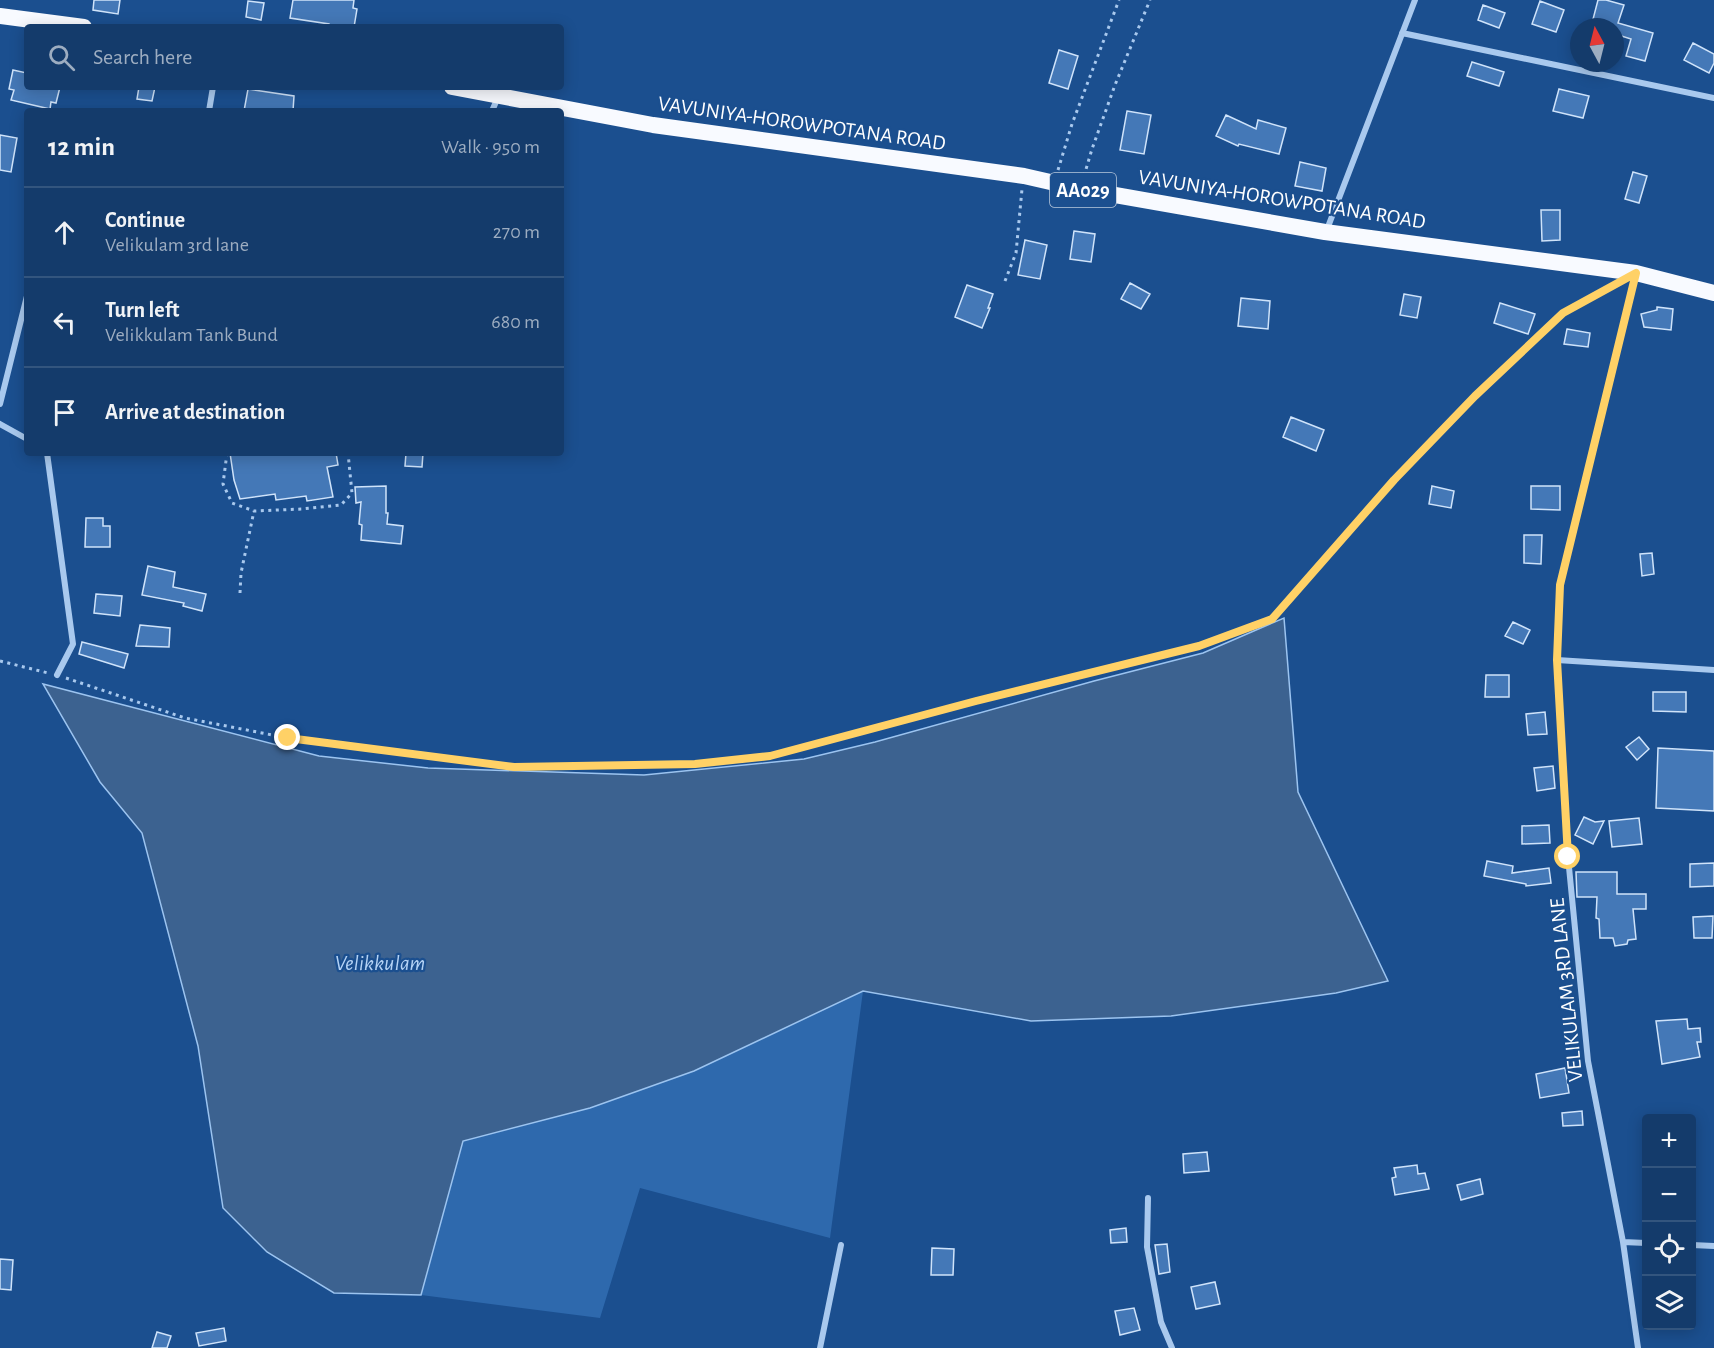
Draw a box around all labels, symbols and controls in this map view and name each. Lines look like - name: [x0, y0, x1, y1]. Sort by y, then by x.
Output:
- north arrow: [1570, 18, 1624, 72]
- search box: [24, 24, 564, 90]
- icon: search: [45, 41, 78, 74]
- text: Search here: [93, 46, 192, 68]
- street label: VAVUNIYA-HOROWPOTANA ROAD: [657, 93, 947, 154]
- text: 12 min: [48, 134, 115, 160]
- text: Walk · 950 m: [441, 137, 540, 157]
- street label: VAVUNIYA-HOROWPOTANA ROAD: [1137, 166, 1427, 233]
- road number: AA029: [1050, 173, 1116, 207]
- text: Continue: [105, 209, 185, 231]
- icon: ahead: [48, 216, 81, 249]
- text: 270 m: [493, 222, 540, 242]
- text: Velikulam 3rd lane: [105, 235, 249, 255]
- text: Turn left: [105, 299, 179, 321]
- icon: left: [48, 306, 81, 339]
- text: 680 m: [491, 312, 540, 332]
- text: Velikkulam Tank Bund: [105, 325, 278, 345]
- icon: arrive: [48, 396, 81, 429]
- text: Arrive at destination: [105, 401, 285, 423]
- route end: [274, 724, 300, 750]
- route start: [1554, 843, 1580, 869]
- street label: VELIKULAM 3RD LANE: [1546, 897, 1587, 1083]
- water label: Velikkulam: [335, 952, 425, 974]
- map controls: [1642, 1114, 1696, 1330]
- button: +: [1642, 1114, 1696, 1168]
- button: −: [1642, 1168, 1696, 1222]
- button: locate: [1642, 1222, 1696, 1276]
- button: layers: [1642, 1276, 1696, 1330]

